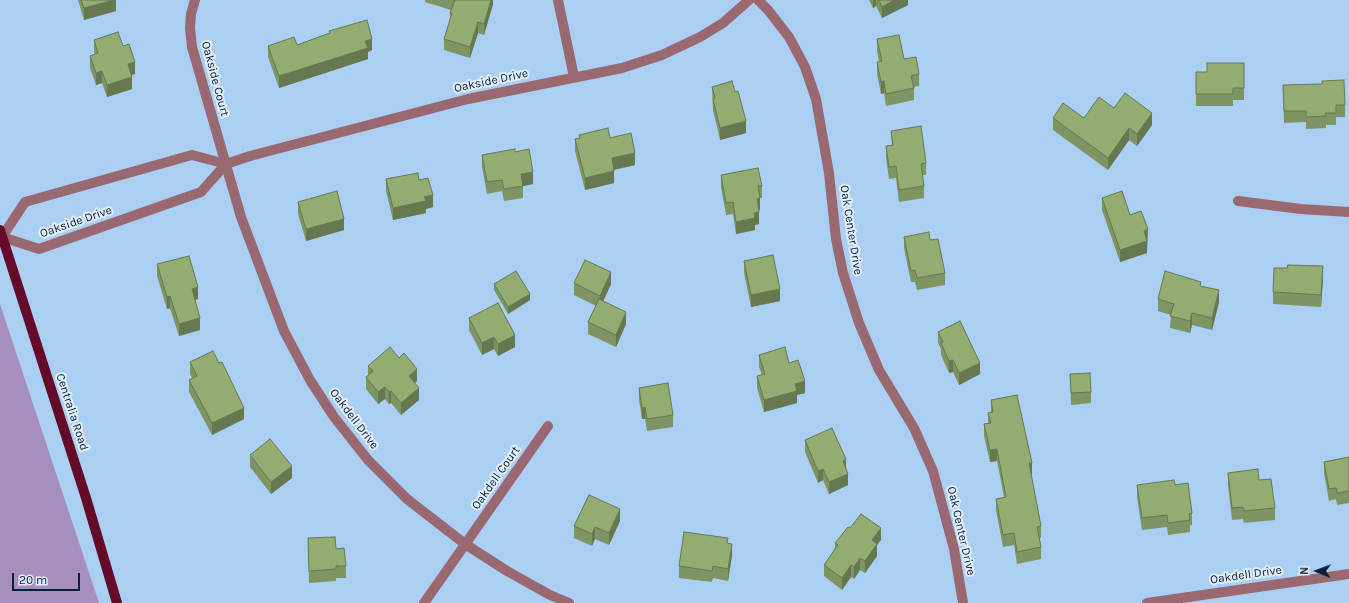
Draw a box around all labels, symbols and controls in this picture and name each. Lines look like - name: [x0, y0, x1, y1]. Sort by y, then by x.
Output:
- street label: Oakside Court: [198, 40, 232, 118]
- street label: Oakside Drive: [453, 66, 529, 96]
- street label: Oak Center Drive: [837, 184, 865, 276]
- street label: Oakside Drive: [38, 203, 114, 241]
- street label: Centralia Road: [53, 372, 91, 452]
- street label: Oakdell Drive: [327, 386, 381, 452]
- street label: Oakdell Court: [469, 444, 523, 512]
- street label: Oak Center Drive: [944, 485, 978, 577]
- north arrow: [1297, 551, 1337, 591]
- street label: Oakdell Drive: [1209, 563, 1283, 587]
- scale bar: [14, 565, 82, 591]
- text: N: [1298, 567, 1311, 575]
- text: 20 m: [19, 573, 47, 587]

